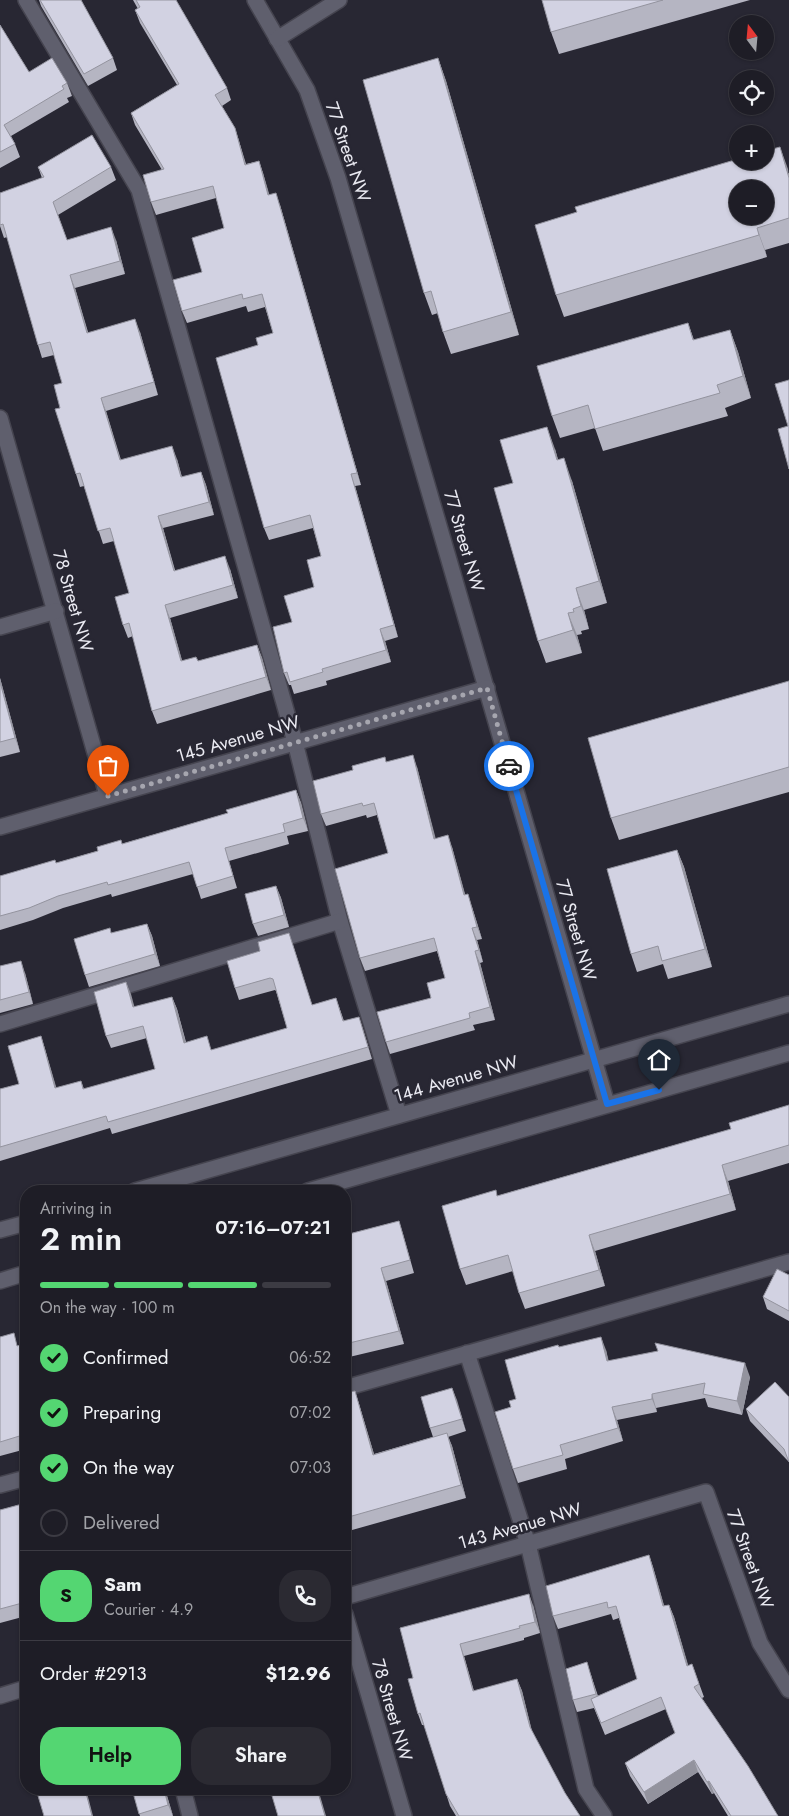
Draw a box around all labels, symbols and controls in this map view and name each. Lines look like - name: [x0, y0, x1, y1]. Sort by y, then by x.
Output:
- north arrow: [729, 15, 774, 60]
- map controls: [729, 15, 774, 225]
- button: locate: [729, 70, 774, 115]
- street label: 77 Street NW: [319, 98, 377, 206]
- button: +: [729, 125, 774, 170]
- button: −: [729, 180, 774, 225]
- street label: 77 Street NW: [437, 487, 491, 595]
- street label: 78 Street NW: [46, 547, 100, 655]
- street label: 145 Avenue NW: [173, 709, 303, 769]
- courier: [484, 741, 534, 791]
- pin: [87, 745, 129, 796]
- icon: bag: [94, 752, 122, 780]
- icon: car: [495, 752, 523, 780]
- street label: 77 Street NW: [549, 876, 603, 984]
- pin: [638, 1039, 680, 1090]
- icon: home: [645, 1046, 673, 1074]
- street label: 144 Avenue NW: [391, 1049, 521, 1109]
- text: Arriving in: [40, 1197, 112, 1220]
- text: 07:16–07:21: [215, 1214, 331, 1241]
- text: 2 min: [40, 1216, 122, 1262]
- text: On the way · 100 m: [40, 1296, 175, 1319]
- icon: check: [40, 1344, 68, 1372]
- text: Confirmed: [83, 1344, 169, 1371]
- text: 06:52: [289, 1346, 331, 1369]
- icon: check: [40, 1399, 68, 1427]
- text: Preparing: [83, 1399, 161, 1426]
- text: 07:02: [289, 1401, 331, 1424]
- icon: check: [40, 1454, 68, 1482]
- text: On the way: [83, 1454, 174, 1481]
- text: 07:03: [290, 1456, 331, 1479]
- street label: 143 Avenue NW: [455, 1496, 585, 1556]
- street label: 77 Street NW: [720, 1505, 780, 1613]
- text: Delivered: [83, 1509, 160, 1536]
- button: phone: [279, 1570, 331, 1622]
- text: Sam: [104, 1571, 142, 1598]
- text: S: [60, 1582, 72, 1609]
- text: Courier · 4.9: [104, 1598, 193, 1621]
- street label: 78 Street NW: [365, 1656, 419, 1764]
- text: Order #2913: [40, 1660, 147, 1687]
- text: $12.96: [266, 1660, 331, 1687]
- button: Help: [40, 1727, 181, 1785]
- button: Share: [191, 1727, 331, 1785]

